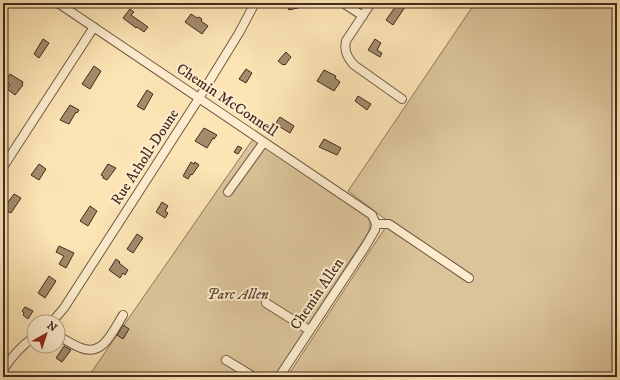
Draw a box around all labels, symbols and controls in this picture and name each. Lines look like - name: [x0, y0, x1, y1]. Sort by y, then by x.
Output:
- street label: Chemin McConnell: [173, 59, 282, 141]
- street label: Rue Atholl-Doune: [107, 105, 183, 209]
- street label: Chemin Allen: [286, 254, 348, 334]
- park label: Parc Allen: [207, 285, 269, 304]
- north arrow: [26, 314, 66, 354]
- text: N: [44, 319, 60, 335]

